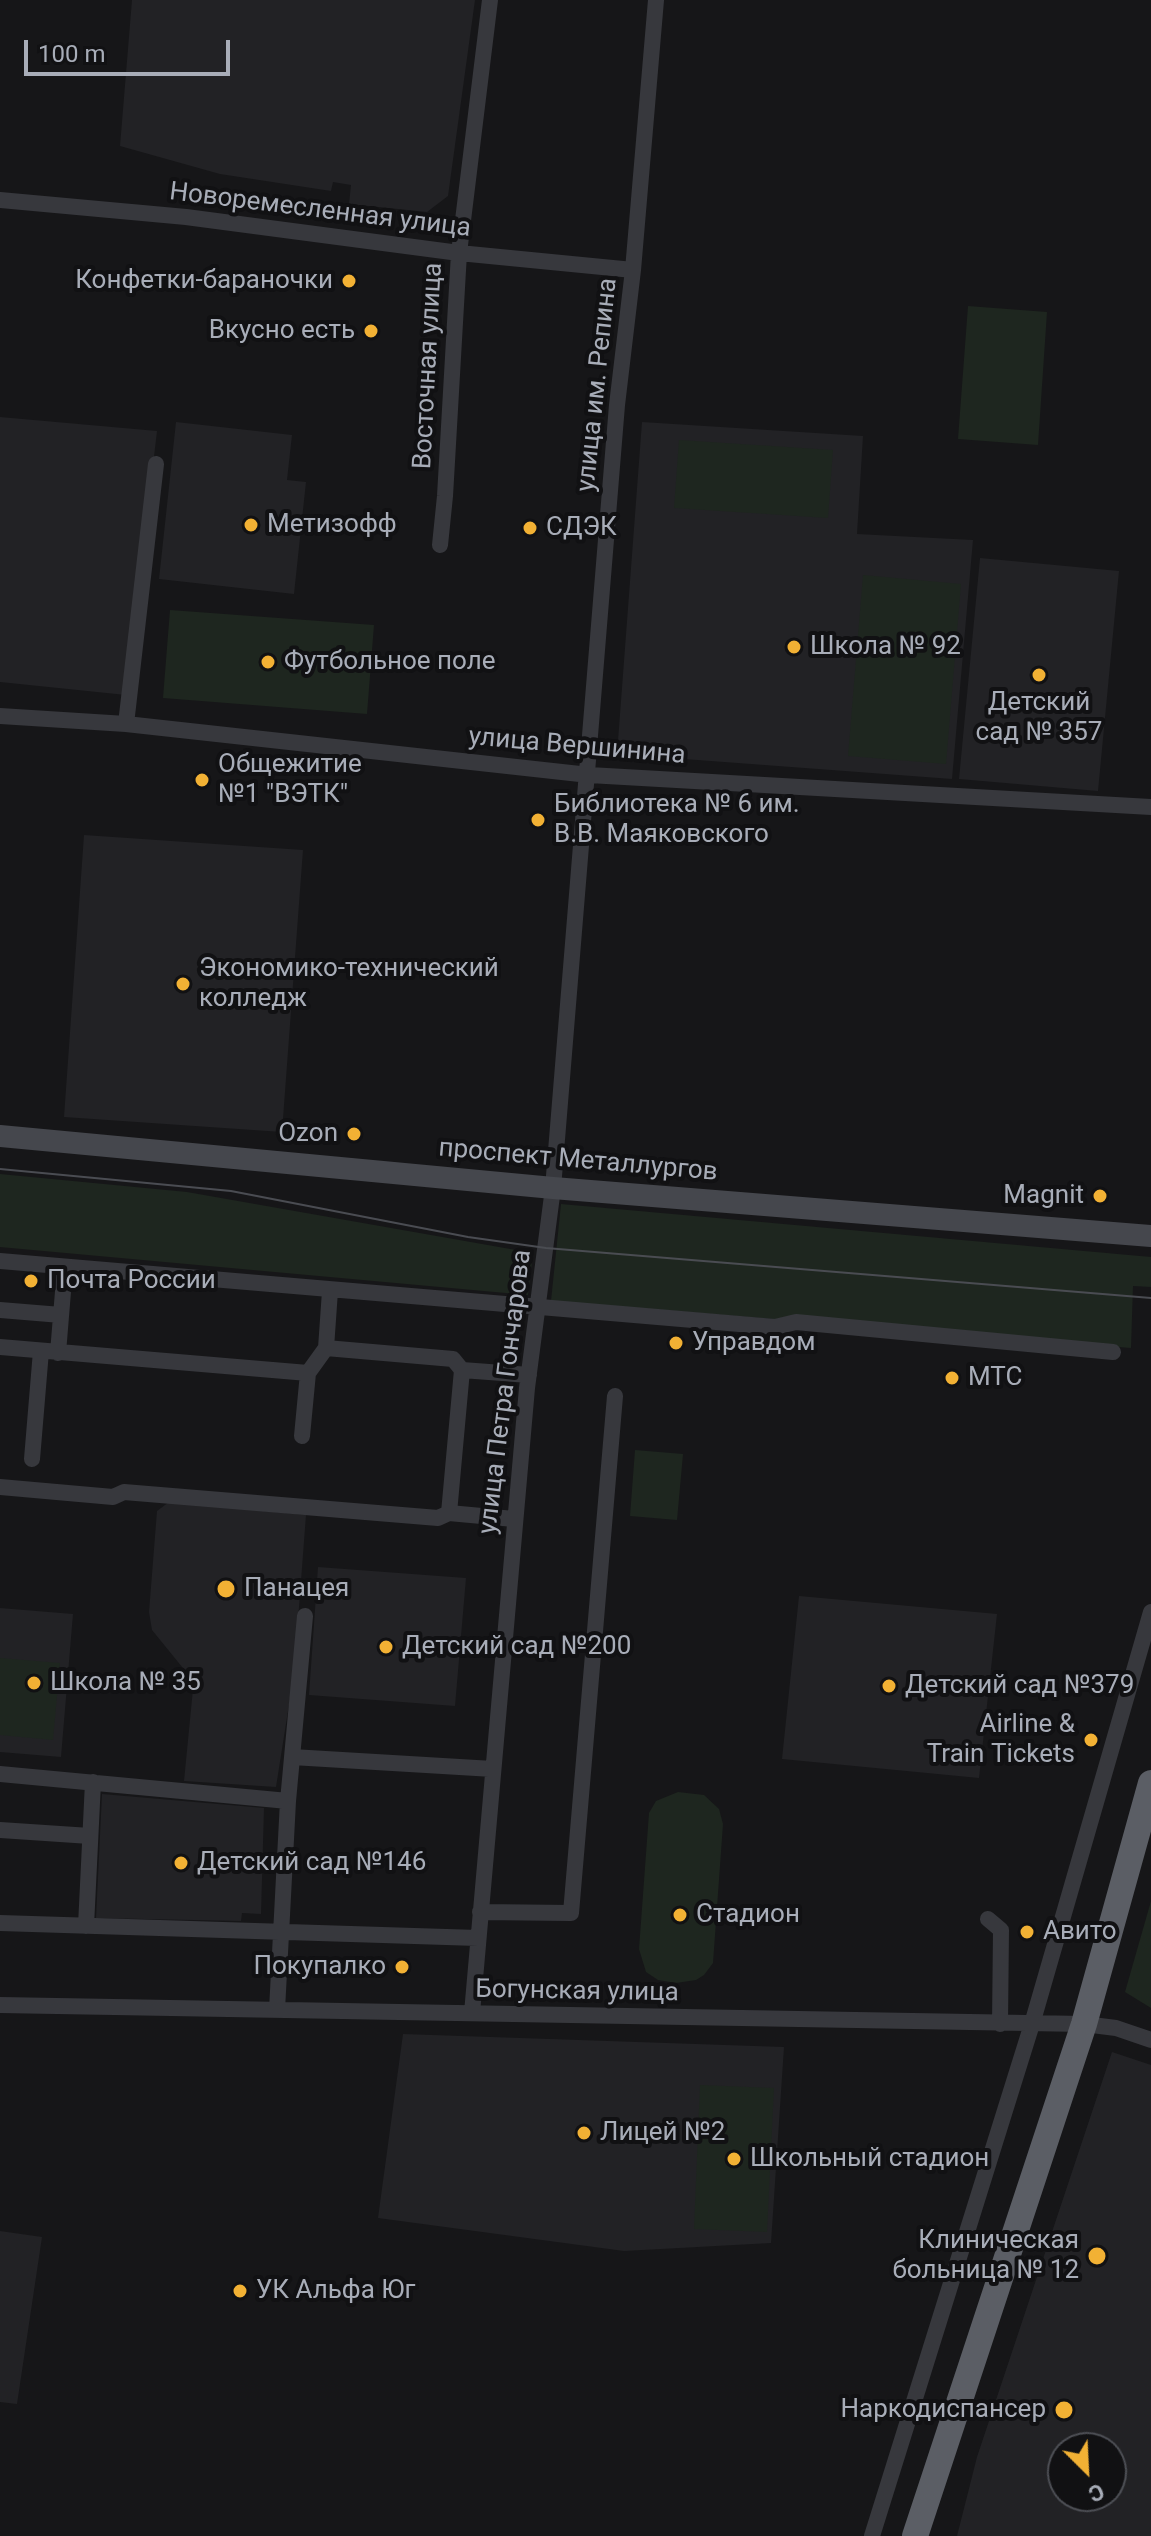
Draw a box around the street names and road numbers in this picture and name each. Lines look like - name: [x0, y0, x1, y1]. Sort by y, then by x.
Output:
- street label: Новоремесленная улица: [168, 177, 472, 245]
- street label: Восточная улица: [408, 262, 450, 470]
- street label: улица им. Репина: [571, 277, 625, 493]
- street label: улица Вершинина: [467, 722, 687, 772]
- street label: проспект Металлургов: [437, 1133, 719, 1189]
- street label: улица Петра Гончарова: [473, 1248, 539, 1536]
- street label: Богунская улица: [475, 1975, 679, 2009]

